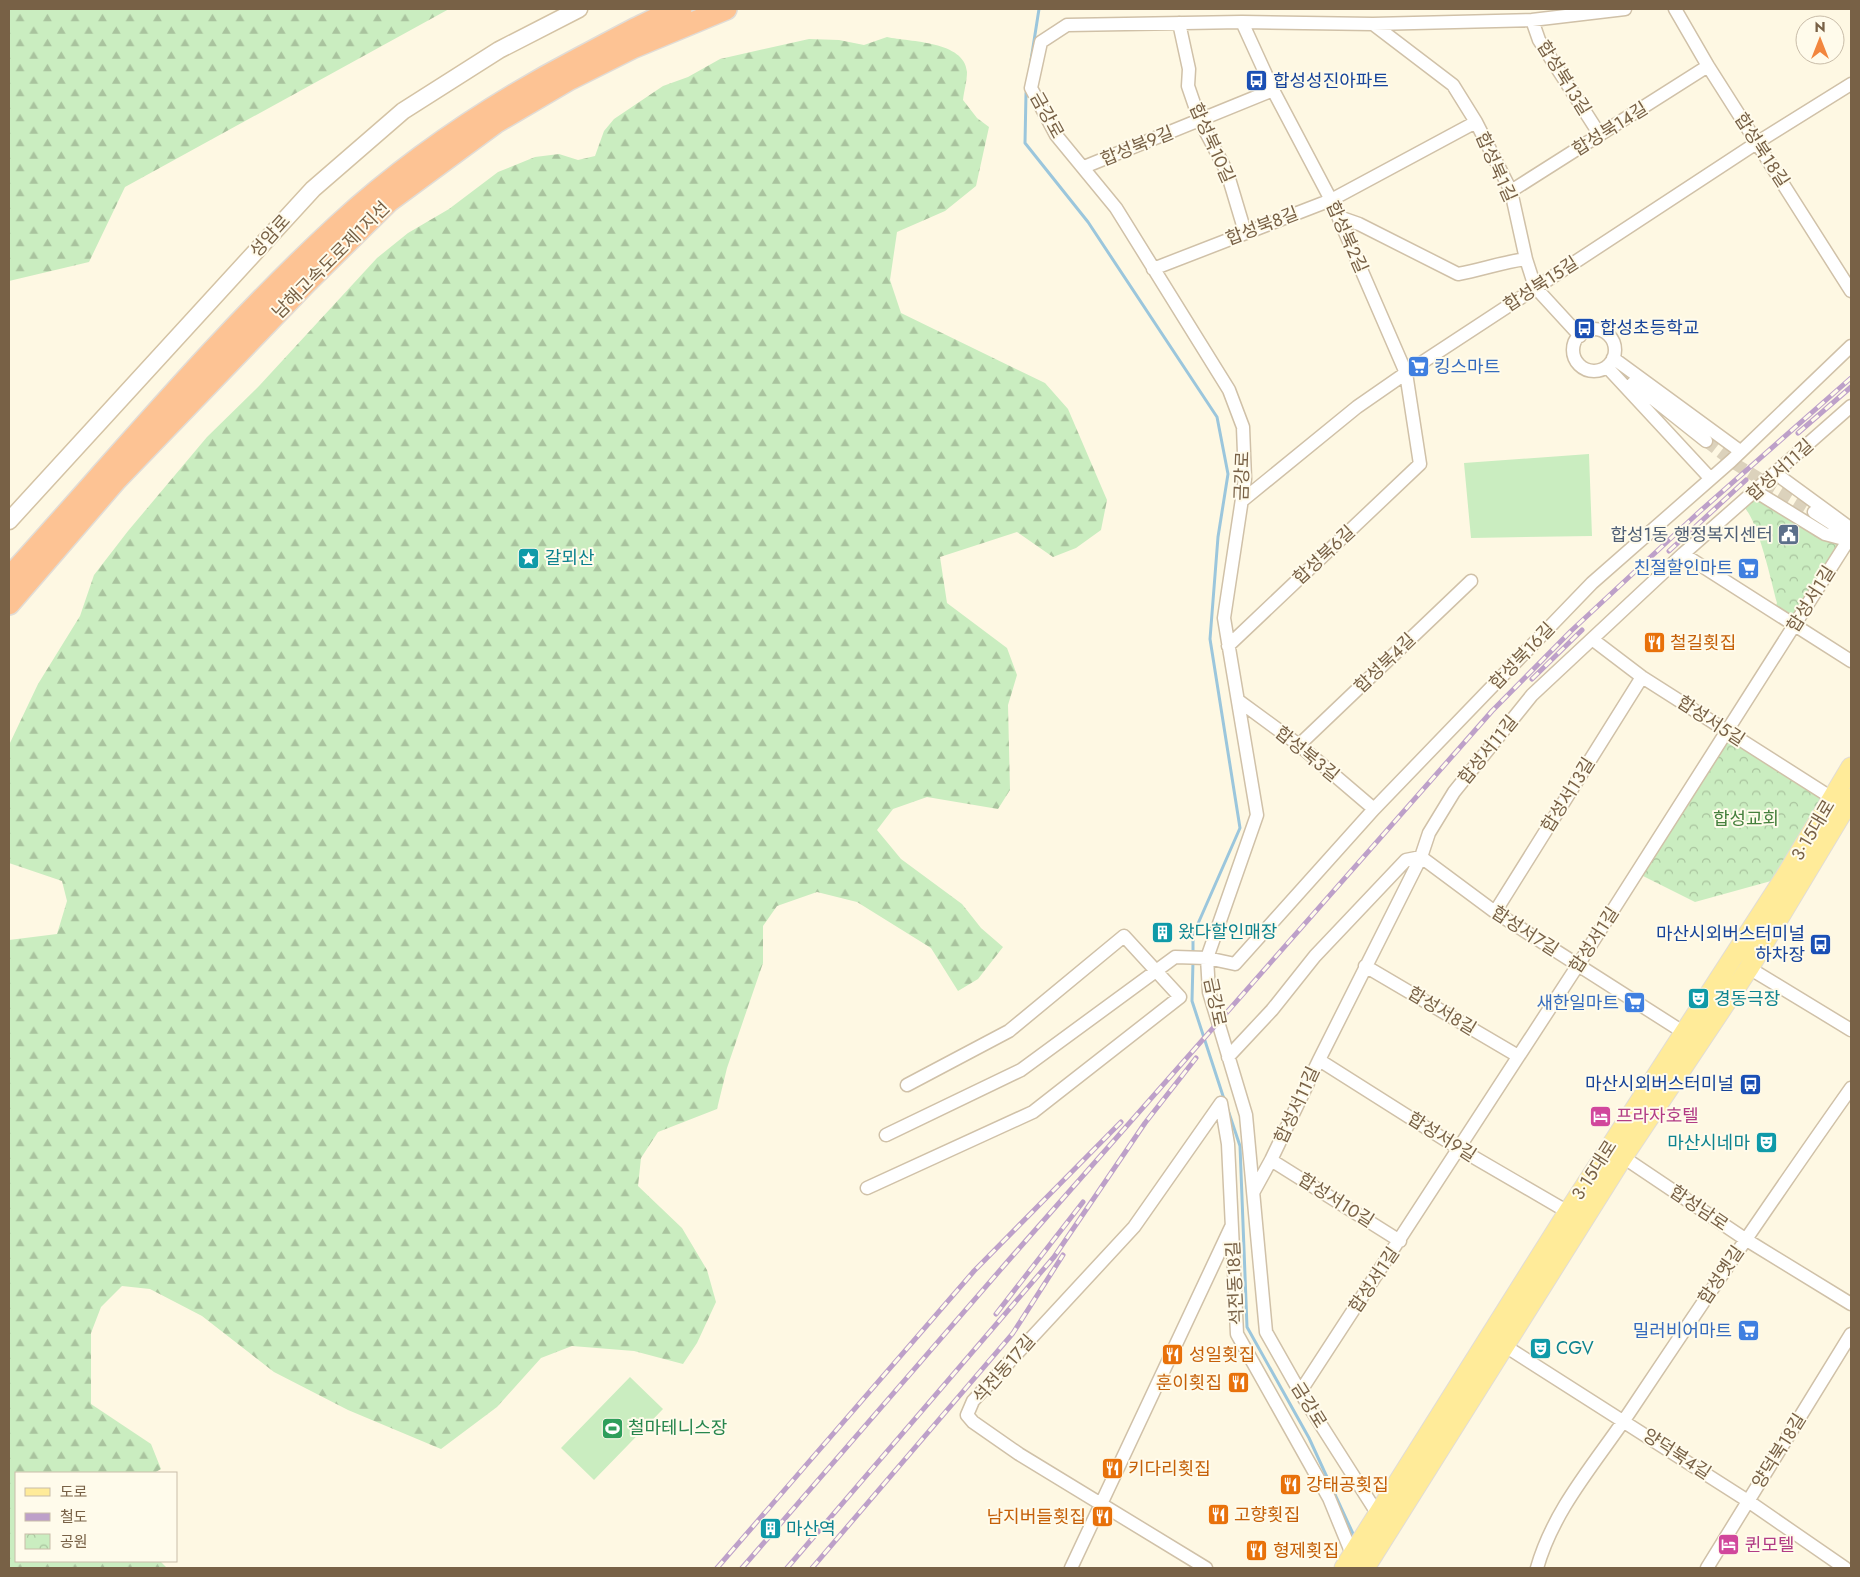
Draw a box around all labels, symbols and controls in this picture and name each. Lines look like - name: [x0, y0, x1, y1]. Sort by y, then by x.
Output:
- north arrow: [1795, 15, 1845, 65]
- text: N: [1814, 17, 1826, 37]
- street label: 합성북13길: [1531, 35, 1597, 121]
- place label: 합성성진아파트: [1273, 68, 1389, 94]
- bus stop icon: 합성성진아파트: [1245, 69, 1269, 93]
- street label: 금강로: [1024, 87, 1070, 143]
- street label: 합성북14길: [1567, 95, 1653, 163]
- street label: 합성북10길: [1183, 99, 1241, 187]
- street label: 합성북18길: [1728, 108, 1796, 192]
- street label: 합성북9길: [1097, 120, 1177, 172]
- street label: 합성북1길: [1469, 128, 1523, 206]
- street label: 남해고속도로제1지선: [266, 195, 396, 325]
- street label: 합성북2길: [1320, 197, 1374, 277]
- street label: 합성북8길: [1222, 200, 1302, 252]
- street label: 성암로: [244, 209, 296, 263]
- street label: 합성북15길: [1498, 250, 1584, 318]
- place label: 합성초등학교: [1600, 315, 1699, 341]
- bus stop icon: 합성초등학교: [1572, 316, 1596, 340]
- place label: 킹스마트: [1434, 354, 1500, 380]
- supermarket icon: 킹스마트: [1406, 355, 1430, 379]
- street label: 합성서11길: [1741, 433, 1819, 507]
- street label: 금강로: [1228, 451, 1256, 501]
- street label: 합성북6길: [1287, 519, 1361, 591]
- place label: 합성1동 행정복지센터: [1610, 522, 1773, 548]
- public building icon: 합성1동 행정복지센터: [1777, 523, 1801, 547]
- place label: 갈뫼산: [545, 545, 595, 571]
- place icon: 갈뫼산: [517, 546, 541, 570]
- place label: 친절할인마트: [1634, 555, 1733, 581]
- supermarket icon: 친절할인마트: [1737, 556, 1761, 580]
- street label: 합성서1길: [1780, 561, 1842, 637]
- street label: 합성북16길: [1483, 616, 1561, 696]
- street label: 합성북4길: [1348, 627, 1422, 699]
- place label: 철길횟집: [1670, 630, 1736, 656]
- restaurant icon: 철길횟집: [1642, 631, 1666, 655]
- street label: 합성서5길: [1672, 689, 1750, 753]
- street label: 합성서11길: [1452, 710, 1524, 790]
- street label: 합성북3길: [1269, 720, 1345, 788]
- street label: 합성서13길: [1535, 752, 1601, 838]
- street label: 3·15대로: [1785, 795, 1841, 865]
- park label: 합성교회: [1713, 806, 1779, 832]
- street label: 합성서7길: [1486, 899, 1564, 963]
- street label: 합성서1길: [1563, 902, 1625, 978]
- place label: 왔다할인매장: [1178, 919, 1277, 945]
- building icon: 왔다할인매장: [1150, 920, 1174, 944]
- place label: 마산시외버스터미널 하차장: [1656, 921, 1805, 968]
- bus stop icon: 마산시외버스터미널 하차장: [1809, 932, 1833, 956]
- street label: 금강로: [1197, 975, 1233, 1029]
- street label: 합성서8길: [1403, 980, 1481, 1042]
- place label: 경동극장: [1714, 986, 1780, 1012]
- theatre icon: 경동극장: [1686, 987, 1710, 1011]
- place label: 새한일마트: [1536, 990, 1619, 1016]
- supermarket icon: 새한일마트: [1623, 991, 1647, 1015]
- street label: 합성서11길: [1268, 1062, 1326, 1148]
- place label: 마산시외버스터미널: [1585, 1071, 1734, 1097]
- bus stop icon: 마산시외버스터미널: [1738, 1072, 1762, 1096]
- place label: 프라자호텔: [1616, 1103, 1699, 1129]
- hotel icon: 프라자호텔: [1588, 1104, 1612, 1128]
- street label: 합성서9길: [1403, 1106, 1481, 1168]
- place label: 마산시네마: [1667, 1130, 1750, 1156]
- theatre icon: 마산시네마: [1754, 1131, 1778, 1155]
- street label: 3·15대로: [1565, 1135, 1623, 1205]
- street label: 합성서10길: [1293, 1166, 1379, 1234]
- street label: 합성남로: [1664, 1179, 1734, 1237]
- street label: 석전동18길: [1220, 1240, 1250, 1326]
- street label: 합성옛길: [1692, 1240, 1750, 1310]
- street label: 합성서1길: [1342, 1242, 1406, 1318]
- place label: 밀러비어마트: [1633, 1318, 1732, 1344]
- supermarket icon: 밀러비어마트: [1736, 1319, 1760, 1343]
- street label: 석전동17길: [967, 1329, 1041, 1409]
- place label: CGV: [1556, 1335, 1594, 1361]
- theatre icon: CGV: [1528, 1336, 1552, 1360]
- place label: 성일횟집: [1189, 1342, 1255, 1368]
- restaurant icon: 성일횟집: [1161, 1343, 1185, 1367]
- place label: 훈이횟집: [1156, 1370, 1222, 1396]
- restaurant icon: 훈이횟집: [1226, 1371, 1250, 1395]
- street label: 금강로: [1285, 1377, 1333, 1433]
- street label: 양덕북18길: [1746, 1408, 1812, 1494]
- place label: 철마테니스장: [628, 1415, 727, 1441]
- sports icon: 철마테니스장: [600, 1416, 624, 1440]
- street label: 양덕북4길: [1638, 1422, 1716, 1486]
- place label: 키다리횟집: [1128, 1456, 1211, 1482]
- restaurant icon: 키다리횟집: [1100, 1457, 1124, 1481]
- legend: [15, 1472, 178, 1562]
- place label: 강태공횟집: [1306, 1472, 1389, 1498]
- restaurant icon: 강태공횟집: [1278, 1473, 1302, 1497]
- text: 도로: [60, 1481, 88, 1503]
- place label: 고향횟집: [1234, 1502, 1300, 1528]
- restaurant icon: 고향횟집: [1206, 1503, 1230, 1527]
- place label: 남지버들횟집: [987, 1504, 1086, 1530]
- restaurant icon: 남지버들횟집: [1090, 1505, 1114, 1529]
- text: 철도: [60, 1506, 88, 1528]
- place label: 마산역: [786, 1516, 836, 1542]
- building icon: 마산역: [758, 1517, 782, 1541]
- text: 공원: [60, 1531, 88, 1553]
- place label: 퀸모텔: [1745, 1532, 1795, 1558]
- hotel icon: 퀸모텔: [1717, 1533, 1741, 1557]
- place label: 형제횟집: [1273, 1538, 1339, 1564]
- restaurant icon: 형제횟집: [1245, 1539, 1269, 1563]

